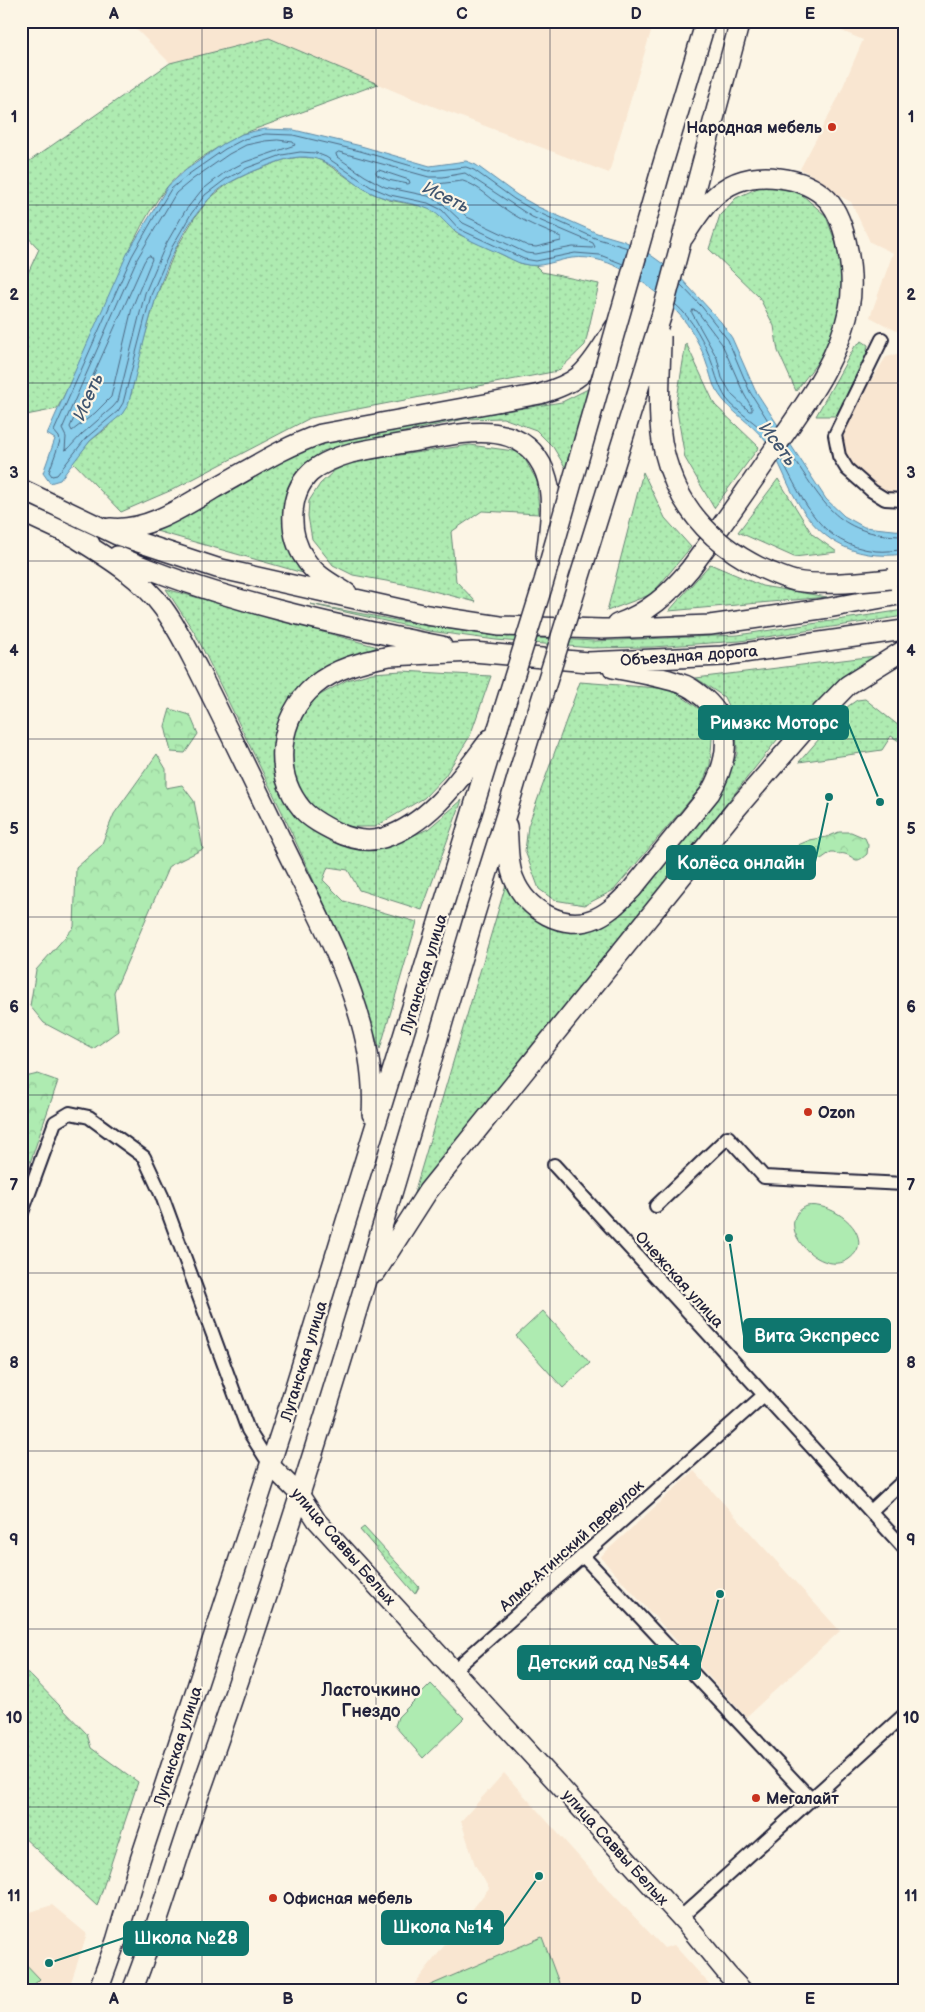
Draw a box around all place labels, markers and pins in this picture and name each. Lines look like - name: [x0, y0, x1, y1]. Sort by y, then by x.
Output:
- place label: Народная мебель: [686, 119, 823, 138]
- marker: Народная мебель: [826, 121, 838, 133]
- callout: Римэкс Моторс: [699, 706, 848, 739]
- callout: Колёса онлайн: [667, 846, 815, 879]
- place label: Ozon: [818, 1104, 855, 1123]
- marker: Ozon: [802, 1106, 814, 1118]
- callout: Вита Экспресс: [744, 1319, 890, 1352]
- callout: Детский сад №544: [518, 1646, 700, 1679]
- place label: Мегалайт: [766, 1790, 839, 1809]
- marker: Мегалайт: [750, 1792, 762, 1804]
- place label: Офисная мебель: [283, 1890, 413, 1909]
- marker: Офисная мебель: [267, 1892, 279, 1904]
- callout: Школа №14: [382, 1911, 503, 1944]
- callout: Школа №28: [124, 1922, 248, 1955]

